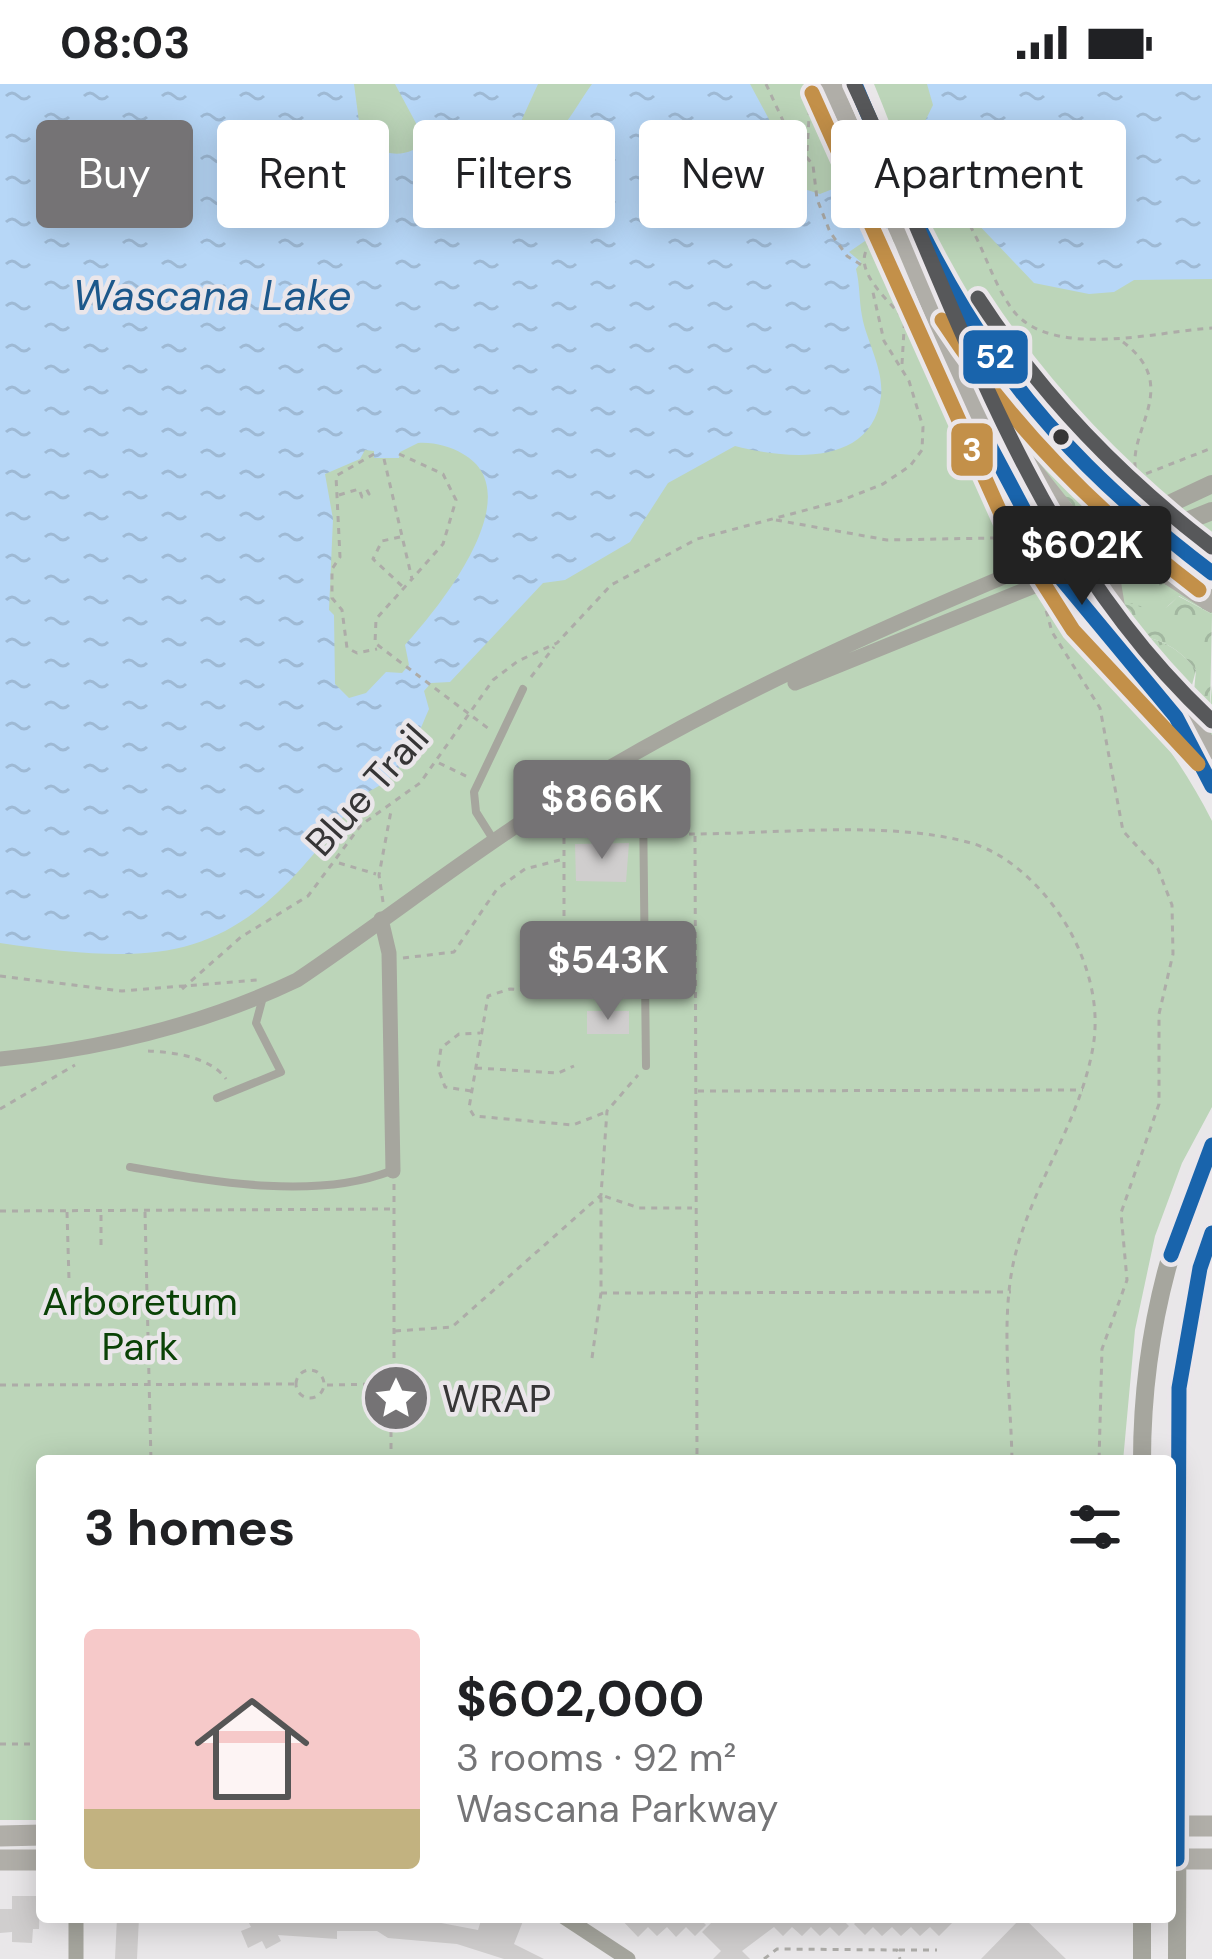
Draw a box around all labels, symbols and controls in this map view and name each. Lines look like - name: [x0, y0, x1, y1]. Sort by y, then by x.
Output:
- text: 08:03: [60, 13, 190, 72]
- chip: Buy: [36, 120, 193, 228]
- chip: Rent: [217, 120, 389, 228]
- chip: Filters: [413, 120, 615, 228]
- chip: New: [639, 120, 807, 228]
- chip: Apartment: [831, 120, 1126, 228]
- water label: Wascana Lake: [72, 268, 352, 323]
- line badge: 52: [961, 328, 1030, 386]
- text: 52: [975, 335, 1015, 378]
- line badge: 3: [949, 421, 995, 478]
- unlabelled marker: [1050, 426, 1072, 448]
- text: 3: [962, 428, 982, 471]
- pin: $602K: [998, 506, 1166, 608]
- text: $602K: [1020, 519, 1144, 570]
- street label: Blue Trail: [294, 713, 440, 867]
- pin: $866K: [518, 760, 686, 862]
- text: $866K: [540, 773, 664, 824]
- pin: $543K: [524, 921, 692, 1023]
- text: $543K: [547, 934, 669, 985]
- park label: Arboretum Park: [42, 1276, 238, 1372]
- place icon: WRAP: [361, 1363, 431, 1433]
- place label: WRAP: [442, 1373, 551, 1424]
- text: 3 homes: [84, 1494, 295, 1561]
- icon: filters: [1062, 1494, 1128, 1560]
- text: $602,000: [456, 1665, 705, 1732]
- icon: home: [180, 1677, 324, 1821]
- text: 3 rooms · 92 m²: [456, 1732, 736, 1783]
- text: Wascana Parkway: [456, 1783, 779, 1834]

